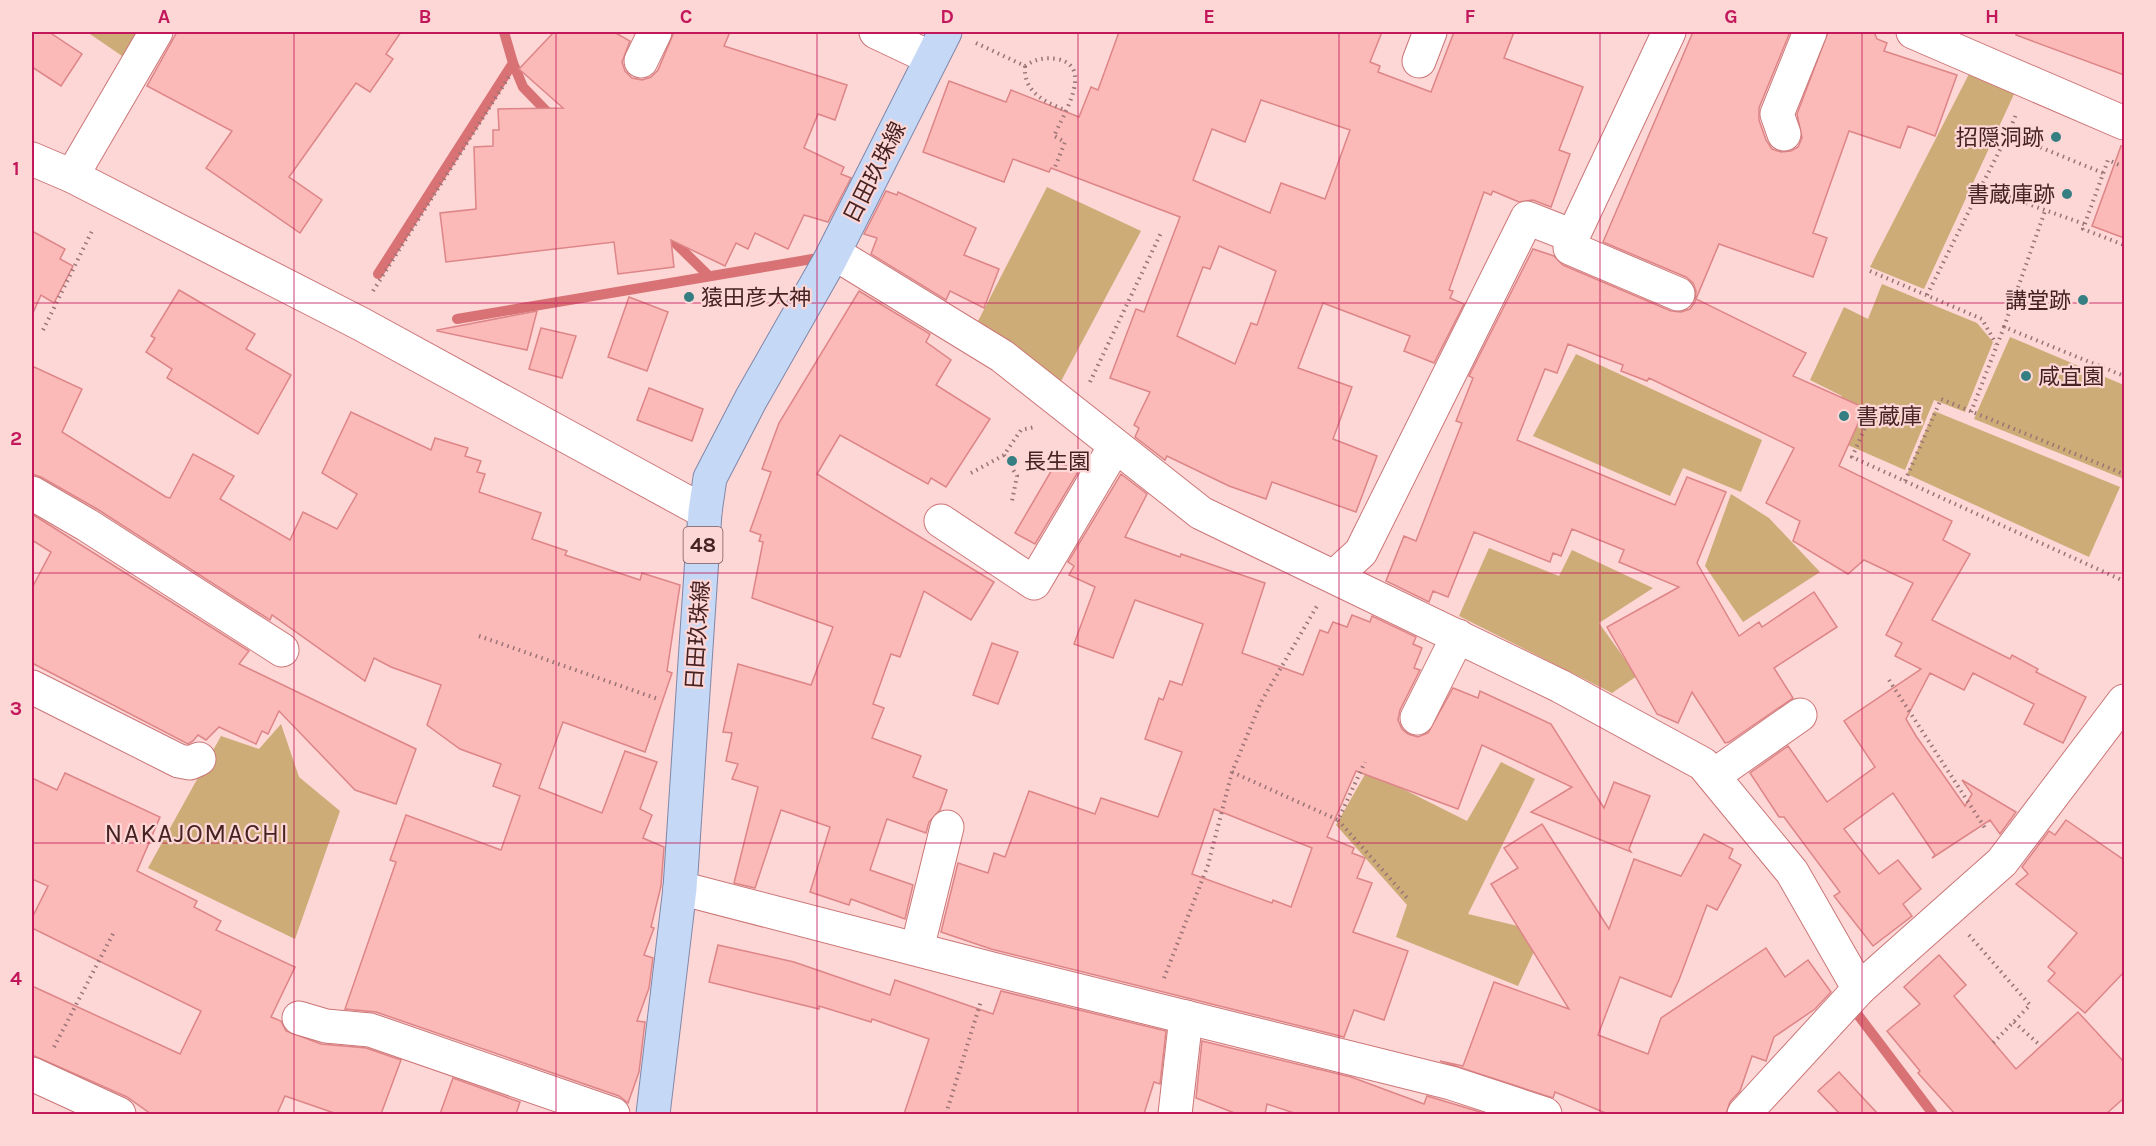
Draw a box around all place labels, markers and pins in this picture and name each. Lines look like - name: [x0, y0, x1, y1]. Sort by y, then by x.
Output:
- place label: 招隠洞跡: [1956, 125, 2044, 151]
- marker: 招隠洞跡: [2049, 130, 2063, 144]
- place label: 書蔵庫跡: [1967, 182, 2055, 208]
- marker: 書蔵庫跡: [2060, 187, 2074, 201]
- place label: 猿田彦大神: [701, 285, 811, 311]
- place label: 講堂跡: [2005, 288, 2071, 314]
- marker: 猿田彦大神: [682, 290, 696, 304]
- marker: 講堂跡: [2076, 293, 2090, 307]
- place label: 咸宜園: [2038, 364, 2104, 390]
- marker: 咸宜園: [2019, 369, 2033, 383]
- place label: 書蔵庫: [1856, 404, 1922, 430]
- marker: 書蔵庫: [1837, 409, 1851, 423]
- place label: 長生園: [1024, 449, 1090, 475]
- marker: 長生園: [1005, 454, 1019, 468]

